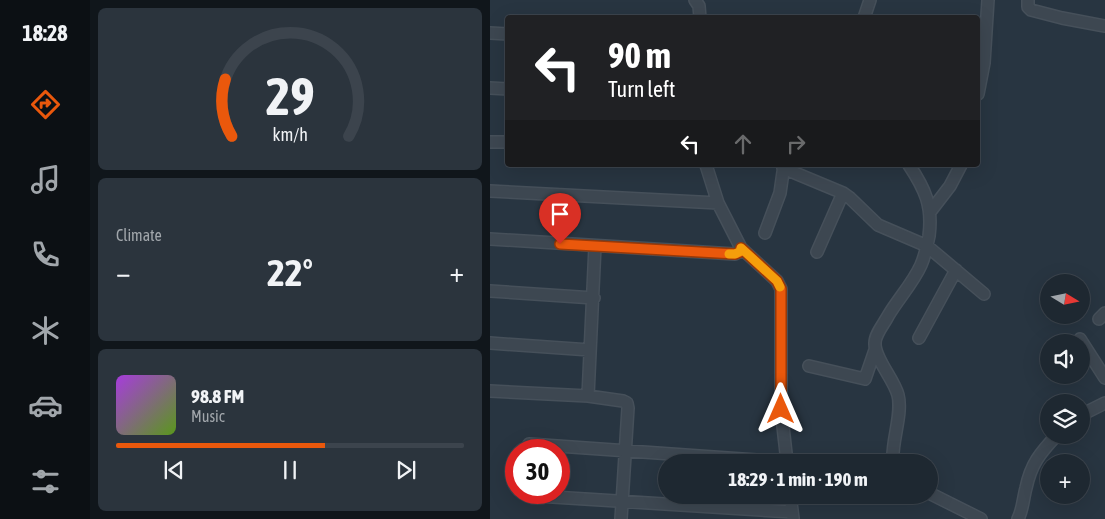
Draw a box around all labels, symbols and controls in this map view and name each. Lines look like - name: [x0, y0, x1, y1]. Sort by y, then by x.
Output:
- text: 18:28: [22, 20, 68, 46]
- icon: left: [525, 35, 590, 100]
- text: 90 m: [608, 35, 671, 75]
- text: 29: [266, 66, 314, 126]
- text: Turn left: [608, 76, 675, 102]
- icon: directions: [28, 87, 63, 122]
- text: km/h: [272, 124, 308, 145]
- icon: left: [676, 130, 704, 158]
- icon: ahead: [729, 130, 757, 158]
- icon: right: [782, 130, 810, 158]
- icon: music: [28, 162, 63, 197]
- pin: [539, 193, 581, 244]
- icon: arrive: [546, 200, 574, 228]
- text: Climate: [116, 226, 162, 244]
- icon: phone: [28, 237, 63, 272]
- text: 22°: [267, 251, 313, 294]
- text: −: [116, 256, 131, 288]
- text: +: [449, 256, 464, 288]
- north arrow: [1040, 274, 1090, 324]
- map controls: [1040, 274, 1090, 504]
- icon: climate: [28, 313, 63, 348]
- button: sound: [1040, 334, 1090, 384]
- position arrow: [754, 382, 806, 434]
- text: 98.8 FM: [191, 385, 244, 407]
- icon: car: [28, 388, 63, 423]
- button: layers: [1040, 394, 1090, 444]
- text: Music: [191, 407, 225, 425]
- speed limit sign: 30: [505, 439, 570, 504]
- button: +: [1040, 454, 1090, 504]
- icon: previous: [160, 456, 188, 484]
- icon: pause: [276, 456, 304, 484]
- icon: next: [392, 456, 420, 484]
- icon: filters: [28, 464, 63, 499]
- text: 18:29 · 1 min · 190 m: [728, 468, 868, 490]

